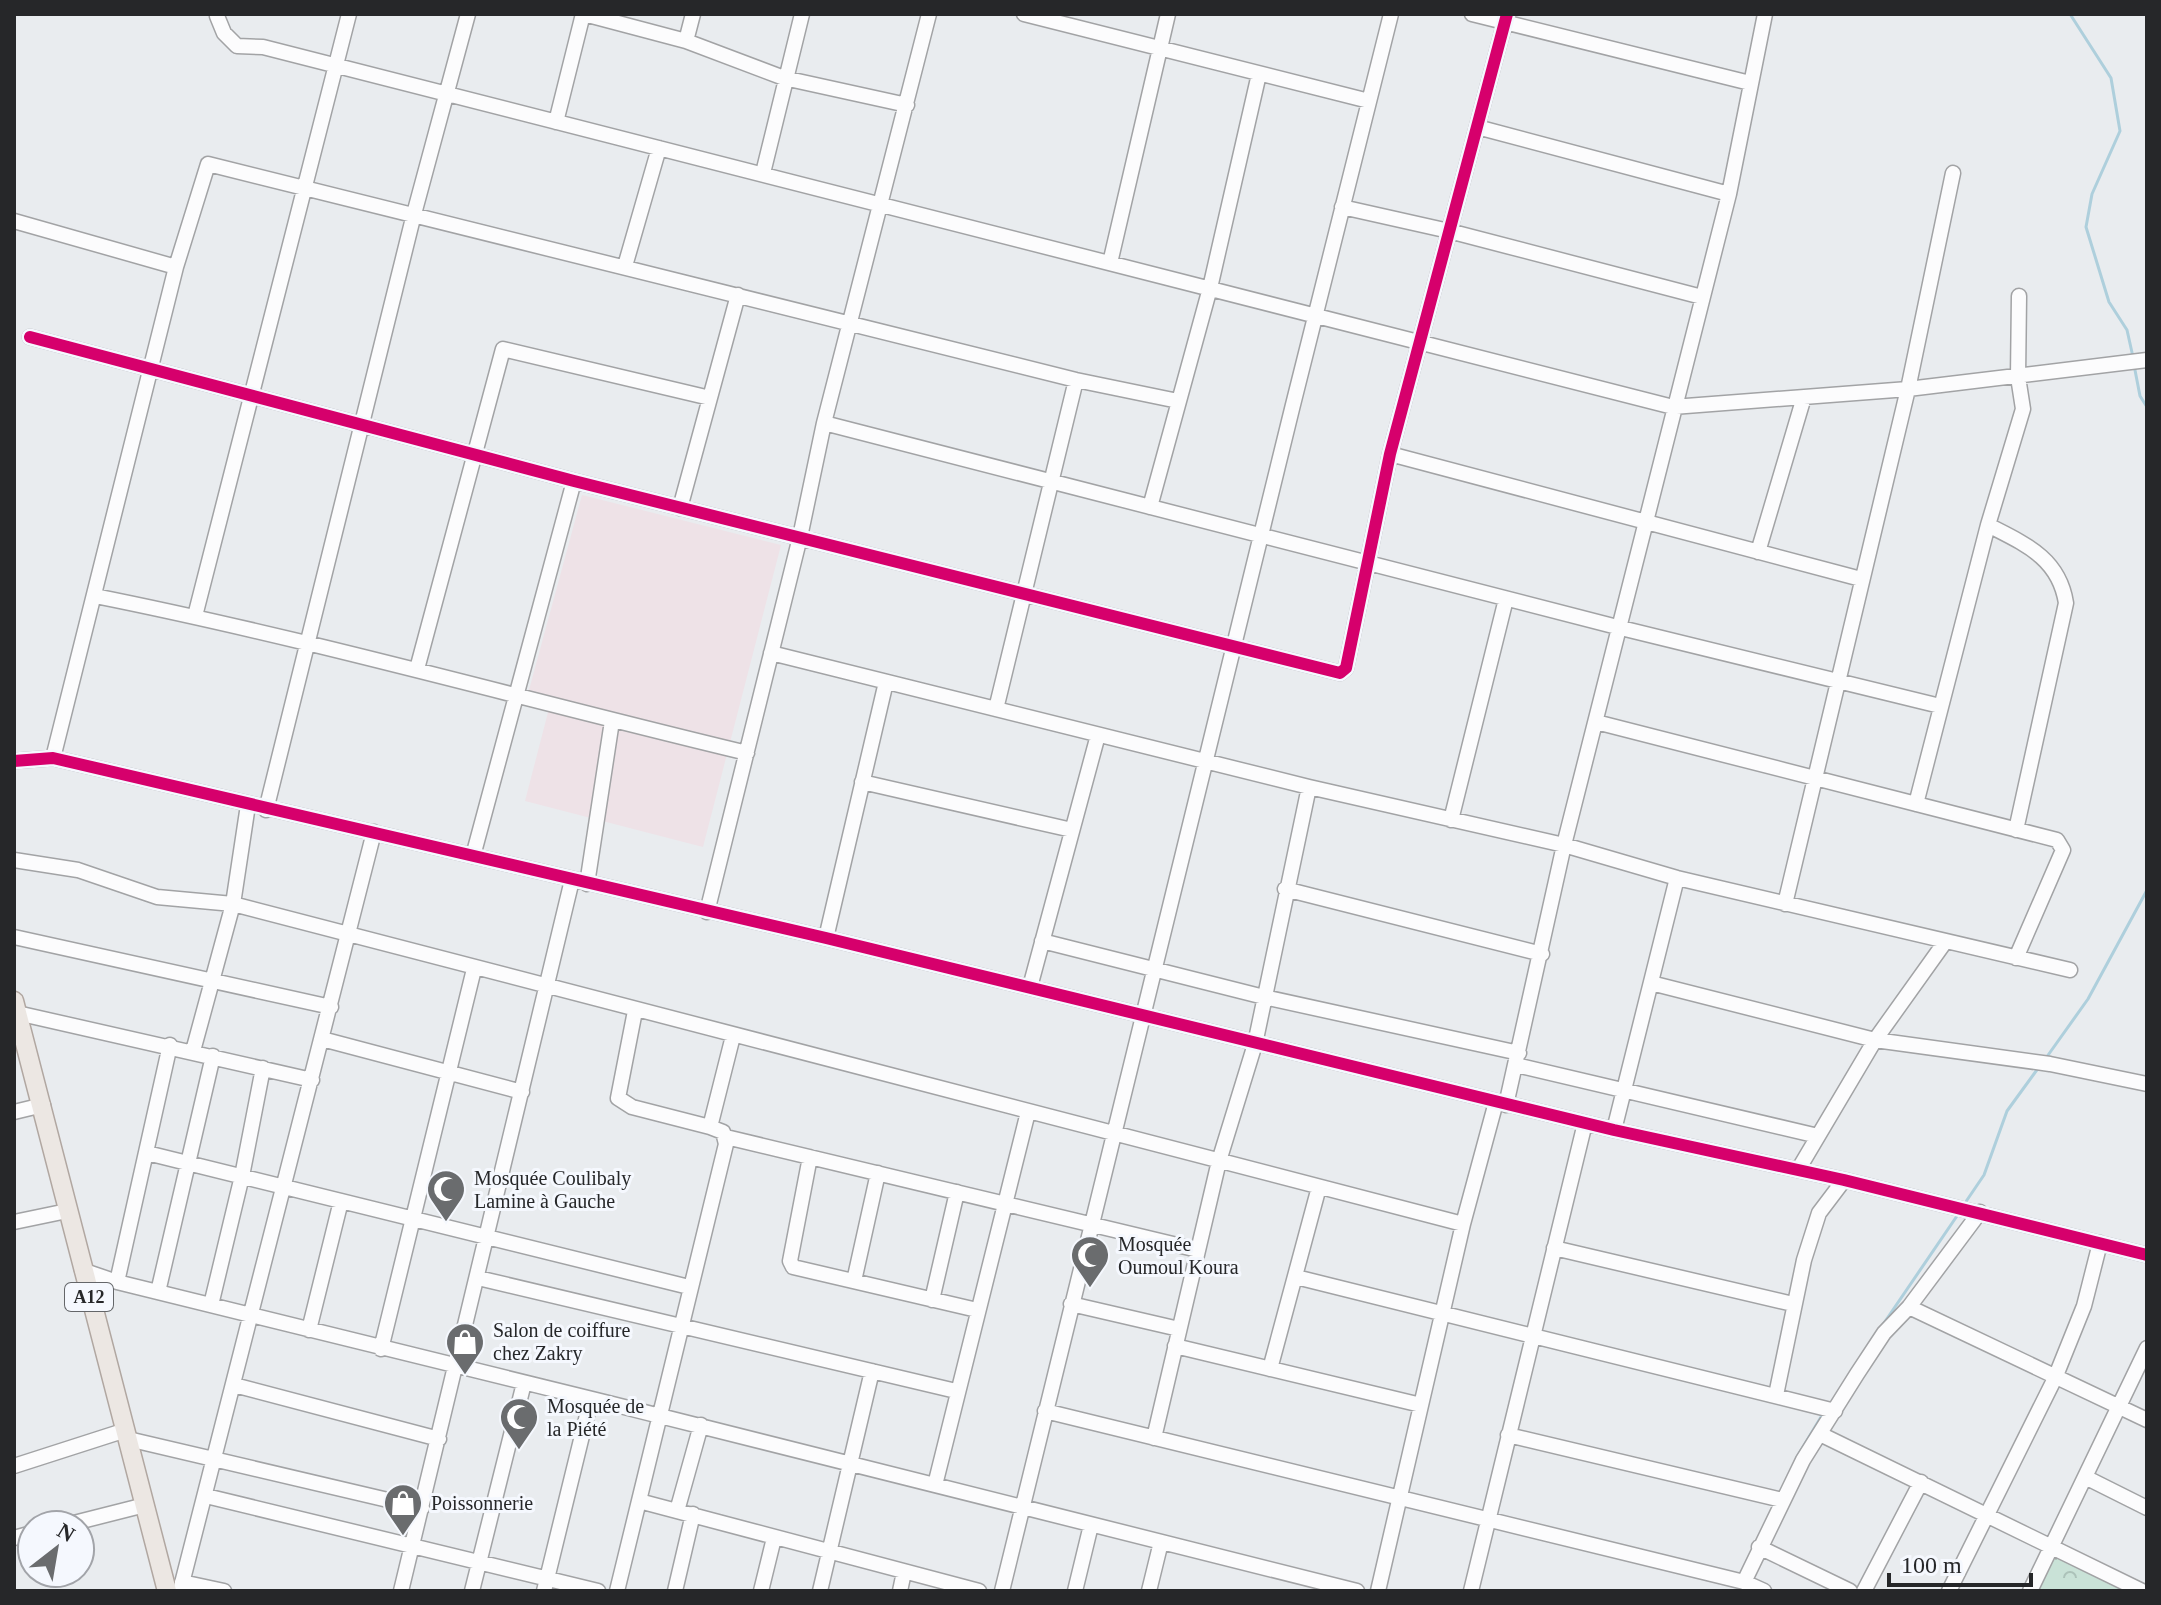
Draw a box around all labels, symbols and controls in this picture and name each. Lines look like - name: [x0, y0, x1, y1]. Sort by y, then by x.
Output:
- place label: Mosquée Coulibaly Lamine à Gauche: [474, 1167, 631, 1212]
- mosque icon: Mosquée Coulibaly Lamine à Gauche: [425, 1168, 467, 1223]
- place label: Mosquée Oumoul Koura: [1118, 1233, 1239, 1278]
- mosque icon: Mosquée Oumoul Koura: [1069, 1234, 1111, 1289]
- road number: A12: [65, 1283, 113, 1311]
- place label: Salon de coiffure chez Zakry: [493, 1319, 630, 1365]
- shop icon: Salon de coiffure chez Zakry: [444, 1321, 486, 1376]
- place label: Mosquée de la Piété: [547, 1395, 644, 1440]
- mosque icon: Mosquée de la Piété: [498, 1396, 540, 1451]
- shop icon: Poissonnerie: [382, 1482, 424, 1537]
- place label: Poissonnerie: [431, 1492, 533, 1514]
- north arrow: [16, 1509, 96, 1589]
- text: N: [53, 1517, 79, 1547]
- scale bar: [1889, 1537, 2031, 1587]
- text: 100 m: [1901, 1552, 1962, 1578]

